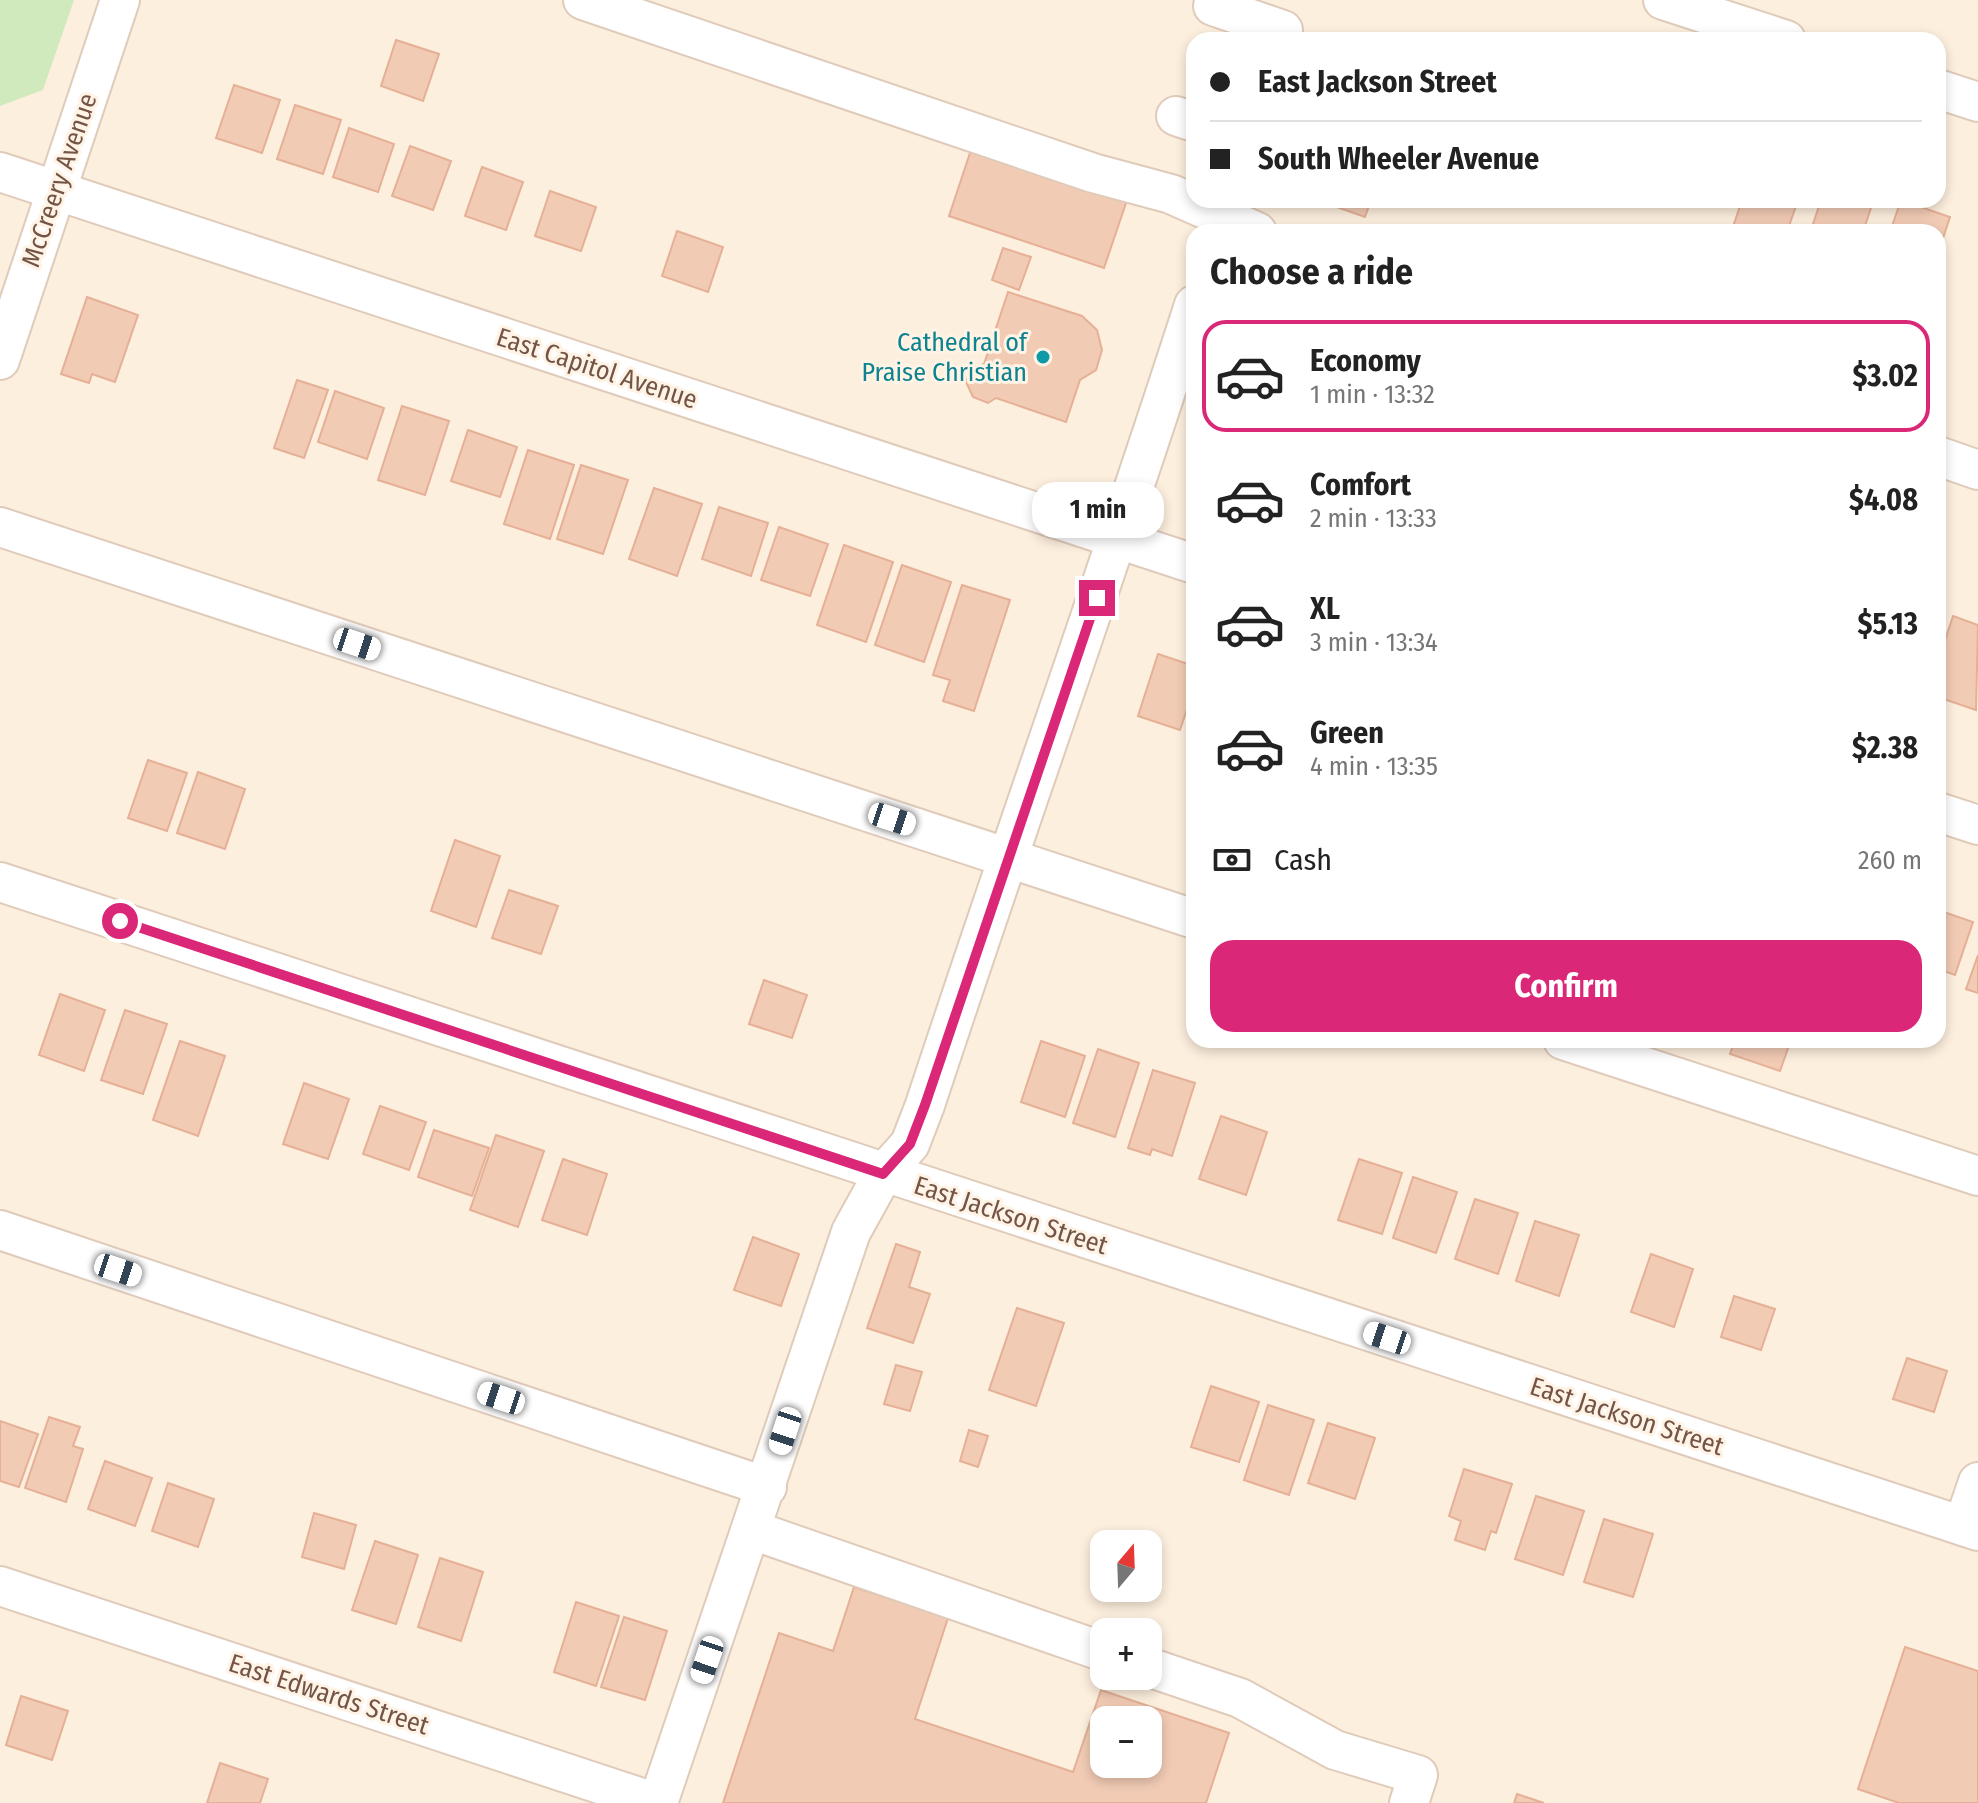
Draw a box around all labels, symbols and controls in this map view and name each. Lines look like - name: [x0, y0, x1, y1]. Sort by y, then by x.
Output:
- text: East Jackson Street: [1258, 64, 1497, 100]
- street label: McCreery Avenue: [15, 89, 104, 271]
- text: South Wheeler Avenue: [1258, 141, 1539, 177]
- text: Choose a ride: [1210, 250, 1413, 294]
- street label: East Capitol Avenue: [493, 321, 701, 416]
- place label: Cathedral of Praise Christian: [861, 327, 1029, 388]
- icon: car: [1214, 340, 1286, 412]
- text: Economy: [1310, 343, 1421, 379]
- marker: Cathedral of Praise Christian: [1034, 348, 1052, 366]
- text: $3.02: [1852, 358, 1918, 394]
- text: 1 min · 13:32: [1310, 379, 1435, 410]
- icon: car: [1214, 464, 1286, 536]
- text: Comfort: [1310, 467, 1411, 503]
- callout: 1 min: [1031, 482, 1163, 538]
- text: $4.08: [1849, 482, 1918, 518]
- text: 1 min: [1070, 494, 1126, 525]
- text: 2 min · 13:33: [1310, 503, 1437, 534]
- route end: [1079, 580, 1115, 616]
- icon: car: [1214, 588, 1286, 660]
- text: XL: [1310, 591, 1340, 627]
- text: $5.13: [1858, 606, 1918, 642]
- car: [330, 625, 384, 663]
- text: 3 min · 13:34: [1310, 627, 1438, 658]
- icon: car: [1214, 712, 1286, 784]
- text: Green: [1310, 715, 1384, 751]
- text: $2.38: [1852, 730, 1918, 766]
- text: 4 min · 13:35: [1310, 751, 1438, 782]
- car: [865, 800, 919, 838]
- icon: cash: [1210, 838, 1254, 882]
- text: Cash: [1274, 842, 1332, 878]
- text: 260 m: [1858, 845, 1922, 876]
- route start: [102, 903, 138, 939]
- button: Confirm: [1210, 940, 1922, 1032]
- street label: East Jackson Street: [910, 1170, 1112, 1262]
- car: [91, 1251, 145, 1289]
- car: [1360, 1319, 1414, 1357]
- street label: East Jackson Street: [1526, 1371, 1728, 1463]
- car: [474, 1379, 528, 1417]
- car: [766, 1404, 804, 1458]
- north arrow: [1090, 1530, 1162, 1602]
- map controls: [1090, 1530, 1162, 1778]
- button: +: [1090, 1618, 1162, 1690]
- car: [688, 1633, 726, 1687]
- street label: East Edwards Street: [225, 1647, 433, 1742]
- button: −: [1090, 1706, 1162, 1778]

